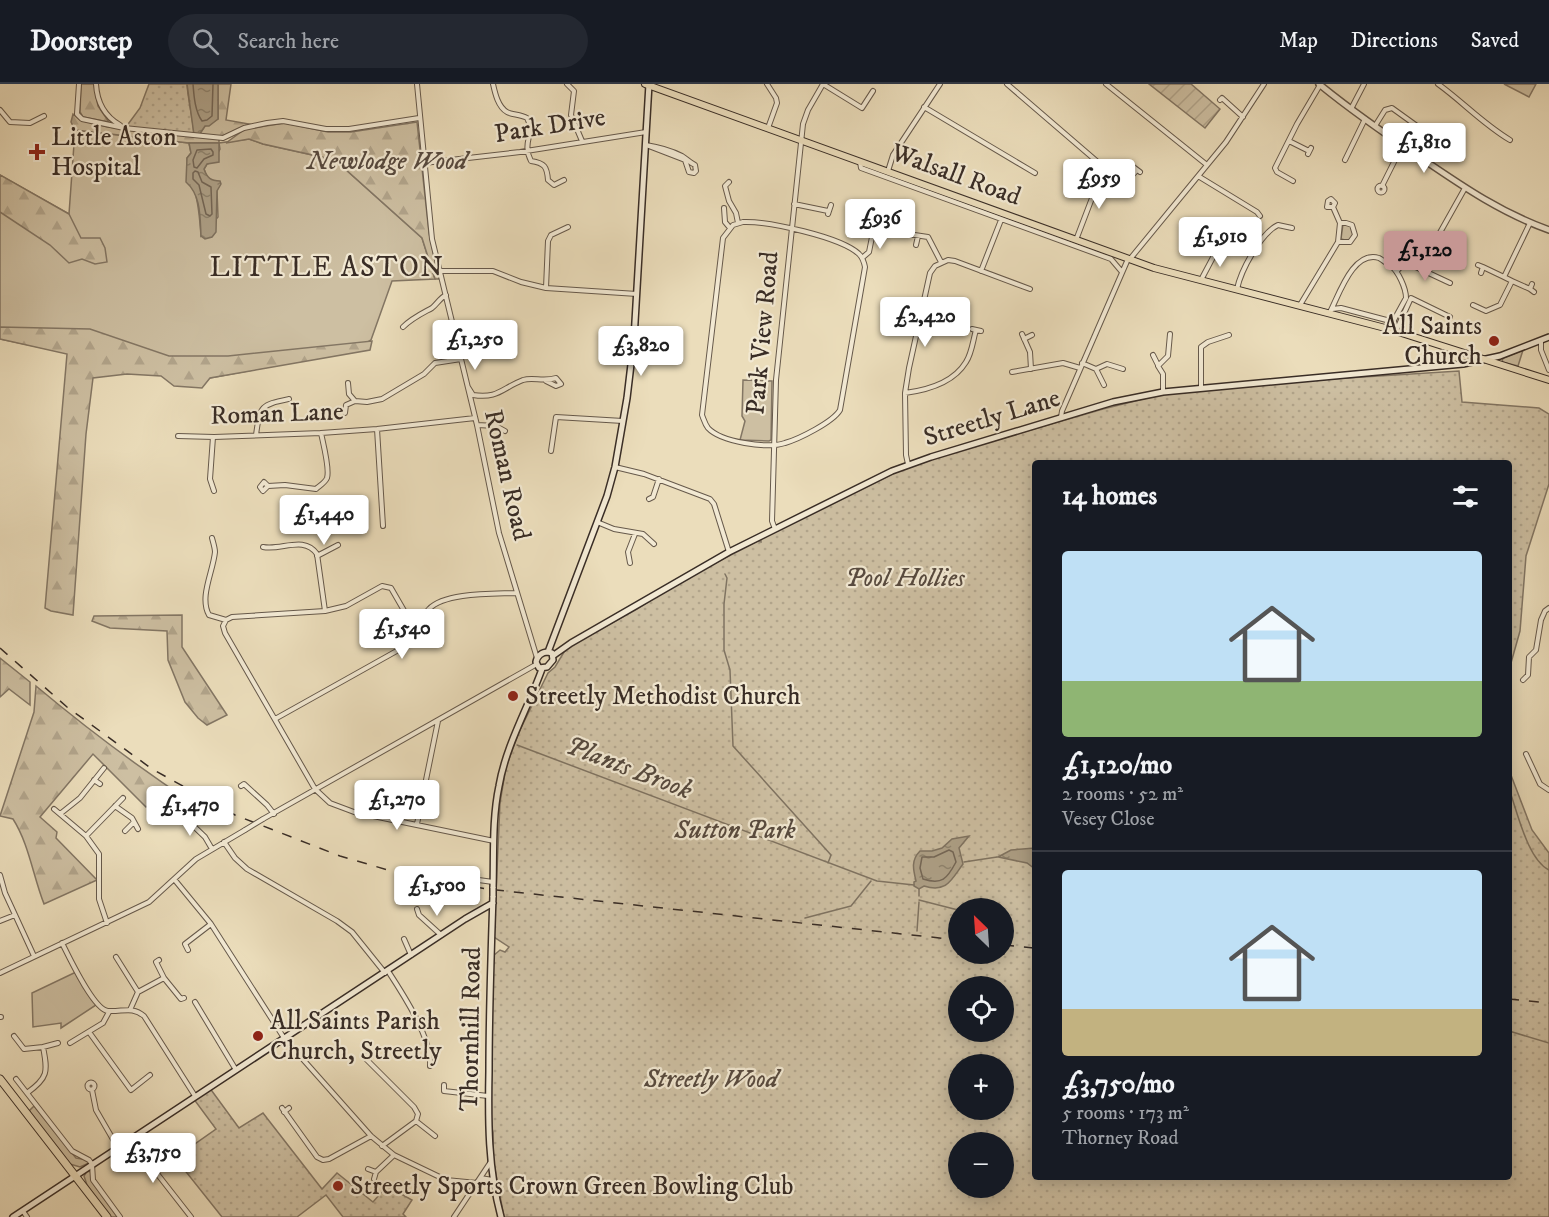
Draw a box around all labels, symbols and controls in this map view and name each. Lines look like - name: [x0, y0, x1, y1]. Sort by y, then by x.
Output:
- search box: [168, 14, 588, 68]
- text: Doorstep: [30, 24, 132, 59]
- icon: search: [189, 25, 222, 58]
- text: Search here: [237, 28, 339, 55]
- text: Map: [1279, 28, 1318, 54]
- text: Directions: [1351, 28, 1438, 54]
- text: Saved: [1471, 28, 1519, 54]
- street label: Park Drive: [492, 101, 608, 151]
- place label: Little Aston Hospital: [51, 121, 177, 184]
- pin: £1,810: [1375, 123, 1473, 174]
- text: £1,810: [1397, 130, 1451, 155]
- street label: Walsall Road: [886, 136, 1026, 214]
- marker: Little Aston Hospital: [28, 143, 46, 161]
- park label: Newlodge Wood: [305, 145, 471, 178]
- pin: £959: [1063, 159, 1135, 210]
- text: £959: [1077, 166, 1121, 191]
- pin: £936: [844, 199, 916, 250]
- text: £936: [859, 206, 901, 231]
- pin: £1,910: [1171, 217, 1269, 268]
- text: £1,910: [1193, 224, 1247, 249]
- pin: £1,120: [1376, 231, 1474, 282]
- text: £1,120: [1398, 238, 1452, 263]
- district label: LITTLE ASTON: [210, 250, 444, 285]
- street label: Park View Road: [739, 250, 787, 416]
- pin: £2,420: [876, 297, 974, 348]
- text: £2,420: [894, 304, 956, 329]
- place label: All Saints Church: [1382, 310, 1482, 373]
- pin: £1,250: [426, 320, 524, 371]
- pin: £3,820: [592, 326, 690, 377]
- text: £1,250: [447, 327, 504, 352]
- text: £3,820: [612, 333, 670, 358]
- marker: All Saints Church: [1487, 334, 1501, 348]
- street label: Streetly Lane: [920, 382, 1064, 454]
- street label: Roman Lane: [210, 395, 344, 433]
- street label: Roman Road: [476, 406, 538, 544]
- text: 14 homes: [1062, 480, 1157, 513]
- icon: filters: [1449, 480, 1482, 513]
- pin: £1,440: [275, 495, 373, 546]
- text: £1,440: [294, 502, 354, 527]
- park label: Pool Hollies: [845, 562, 966, 595]
- icon: home: [1218, 590, 1326, 698]
- pin: £1,540: [353, 609, 451, 660]
- text: £1,540: [373, 616, 431, 641]
- place label: Streetly Methodist Church: [525, 680, 801, 713]
- marker: Streetly Methodist Church: [506, 689, 520, 703]
- water label: Plants Brook: [561, 728, 698, 808]
- text: £1,120/mo: [1062, 749, 1172, 782]
- pin: £1,270: [348, 780, 446, 831]
- text: 2 rooms · 52 m²: [1062, 782, 1183, 807]
- pin: £1,470: [141, 786, 239, 837]
- text: £1,270: [368, 787, 426, 812]
- text: £1,470: [160, 793, 220, 818]
- text: Vesey Close: [1062, 807, 1155, 832]
- park label: Sutton Park: [673, 814, 796, 847]
- pin: £1,500: [388, 866, 486, 917]
- text: £1,500: [408, 873, 466, 898]
- north arrow: [948, 898, 1014, 964]
- map controls: [948, 898, 1014, 1198]
- icon: home: [1218, 909, 1326, 1017]
- street label: Thornhill Road: [453, 946, 489, 1111]
- button: locate: [948, 976, 1014, 1042]
- place label: All Saints Parish Church, Streetly: [270, 1005, 442, 1068]
- marker: All Saints Parish Church, Streetly: [251, 1029, 265, 1043]
- button: +: [948, 1054, 1014, 1120]
- park label: Streetly Wood: [643, 1063, 782, 1096]
- text: £3,750/mo: [1062, 1068, 1175, 1101]
- text: 5 rooms · 173 m²: [1062, 1101, 1189, 1126]
- text: Thorney Road: [1062, 1126, 1179, 1151]
- button: −: [948, 1132, 1014, 1198]
- pin: £3,750: [104, 1133, 202, 1184]
- text: £3,750: [125, 1140, 181, 1165]
- place label: Streetly Sports Crown Green Bowling Club: [350, 1170, 793, 1203]
- marker: Streetly Sports Crown Green Bowling Club: [331, 1179, 345, 1193]

